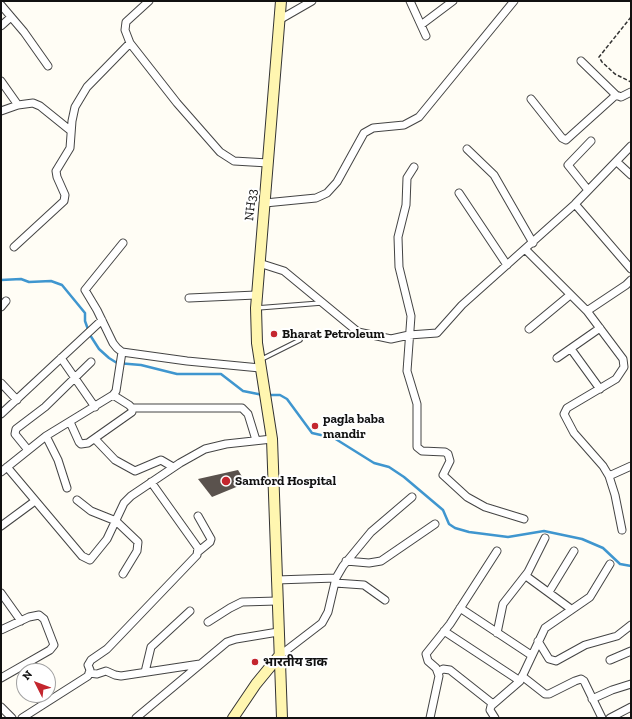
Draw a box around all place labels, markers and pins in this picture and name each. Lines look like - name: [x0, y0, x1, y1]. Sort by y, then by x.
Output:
- place label: Bharat Petroleum: [282, 326, 385, 342]
- marker: Bharat Petroleum: [269, 329, 279, 339]
- place label: pagla baba mandir: [323, 411, 385, 442]
- marker: pagla baba mandir: [310, 421, 320, 431]
- place label: Samford Hospital: [235, 473, 336, 489]
- marker: Samford Hospital: [220, 475, 232, 487]
- place label: भारतीय डाक: [263, 654, 327, 670]
- marker: भारतीय डाक: [250, 657, 260, 667]

